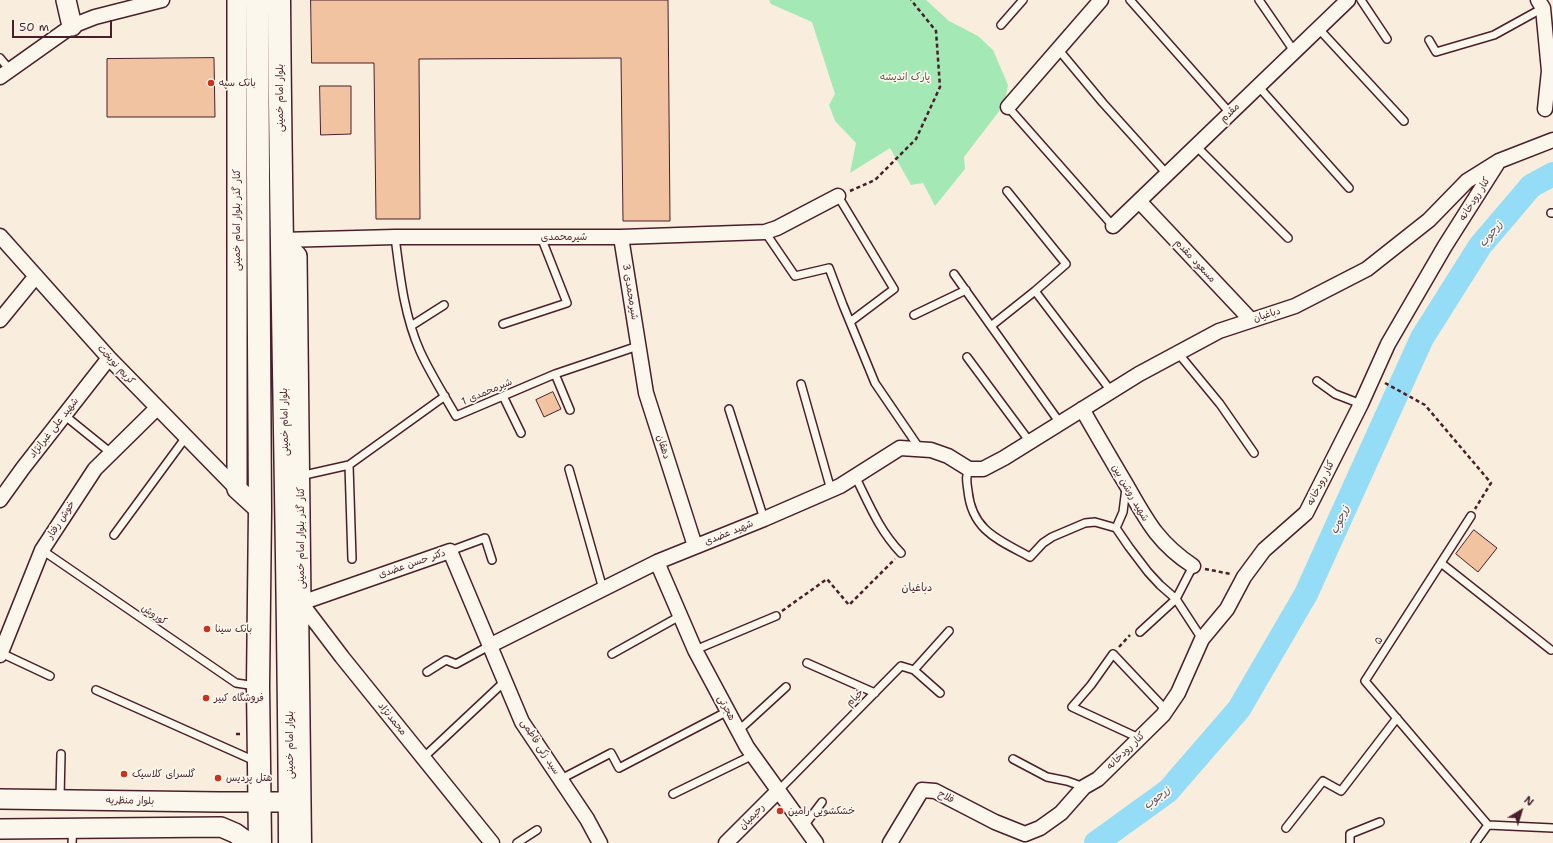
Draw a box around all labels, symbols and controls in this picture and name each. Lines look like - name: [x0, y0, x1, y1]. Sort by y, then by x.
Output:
- scale bar: [14, 12, 114, 38]
- text: 50 m: [19, 19, 49, 35]
- street label: بلوار امام خمینی: [274, 64, 286, 132]
- park label: پارک اندیشه: [880, 71, 930, 83]
- place label: بانک سپه: [219, 77, 256, 89]
- marker: بانک سپه: [206, 78, 216, 88]
- street label: مقدم: [1218, 101, 1242, 125]
- street label: کنار گذر بلوار امام خمینی: [231, 169, 243, 271]
- street label: کنار رودخانه: [1457, 175, 1493, 223]
- water label: زرجوب: [1476, 218, 1506, 250]
- street label: شیرمحمدی: [541, 231, 587, 243]
- street label: مسعود مقدم: [1172, 237, 1218, 285]
- street label: شیرمحمدی 3: [620, 263, 640, 321]
- street label: دباغیان: [1252, 305, 1282, 325]
- street label: کریم نوبخت: [95, 343, 137, 387]
- street label: شیرمحمدی 1: [460, 376, 514, 408]
- street label: بلوار امام خمینی: [278, 388, 292, 456]
- street label: شهید علی غبرانژاد: [27, 395, 81, 461]
- street label: دهقان: [653, 433, 673, 461]
- street label: کنار رودخانه: [1305, 458, 1337, 508]
- street label: شهید روشن بین: [1109, 462, 1151, 524]
- street label: کنار گذر بلوار امام خمینی: [295, 487, 307, 589]
- street label: خوش رفتار: [44, 498, 78, 542]
- water label: زرجوب: [1328, 504, 1352, 536]
- street label: شهید عضدی: [703, 518, 755, 548]
- street label: دکتر حسن عضدی: [377, 547, 447, 581]
- district label: دباغیان: [902, 581, 932, 595]
- street label: کوروش: [139, 602, 169, 628]
- place label: بانک سینا: [215, 623, 252, 635]
- marker: بانک سینا: [202, 624, 212, 634]
- street label: ۵: [1372, 635, 1386, 647]
- street label: خیام: [844, 687, 866, 709]
- place label: فروشگاه کبیر: [214, 692, 264, 704]
- marker: فروشگاه کبیر: [201, 693, 211, 703]
- street label: هجرتی: [714, 693, 738, 723]
- street label: محمدنژاد: [375, 700, 409, 738]
- street label: بلوار امام خمینی: [284, 711, 296, 779]
- street label: سید زکی فاطمی: [518, 717, 562, 777]
- street label: کنار رودخانه: [1104, 730, 1148, 772]
- place label: گلسرای کلاسیک: [132, 768, 195, 780]
- marker: گلسرای کلاسیک: [119, 769, 129, 779]
- place label: هتل پرديس: [226, 772, 272, 784]
- marker: هتل پرديس: [213, 773, 223, 783]
- water label: زرجوب: [1141, 784, 1173, 812]
- street label: فلاح: [936, 788, 956, 806]
- north arrow: [1501, 791, 1541, 831]
- text: N: [1521, 793, 1537, 810]
- street label: بلوار منظریه: [106, 795, 154, 807]
- street label: رحیمیان: [737, 802, 767, 832]
- place label: خشکشویی رامین: [788, 805, 855, 817]
- marker: خشکشویی رامین: [775, 806, 785, 816]

